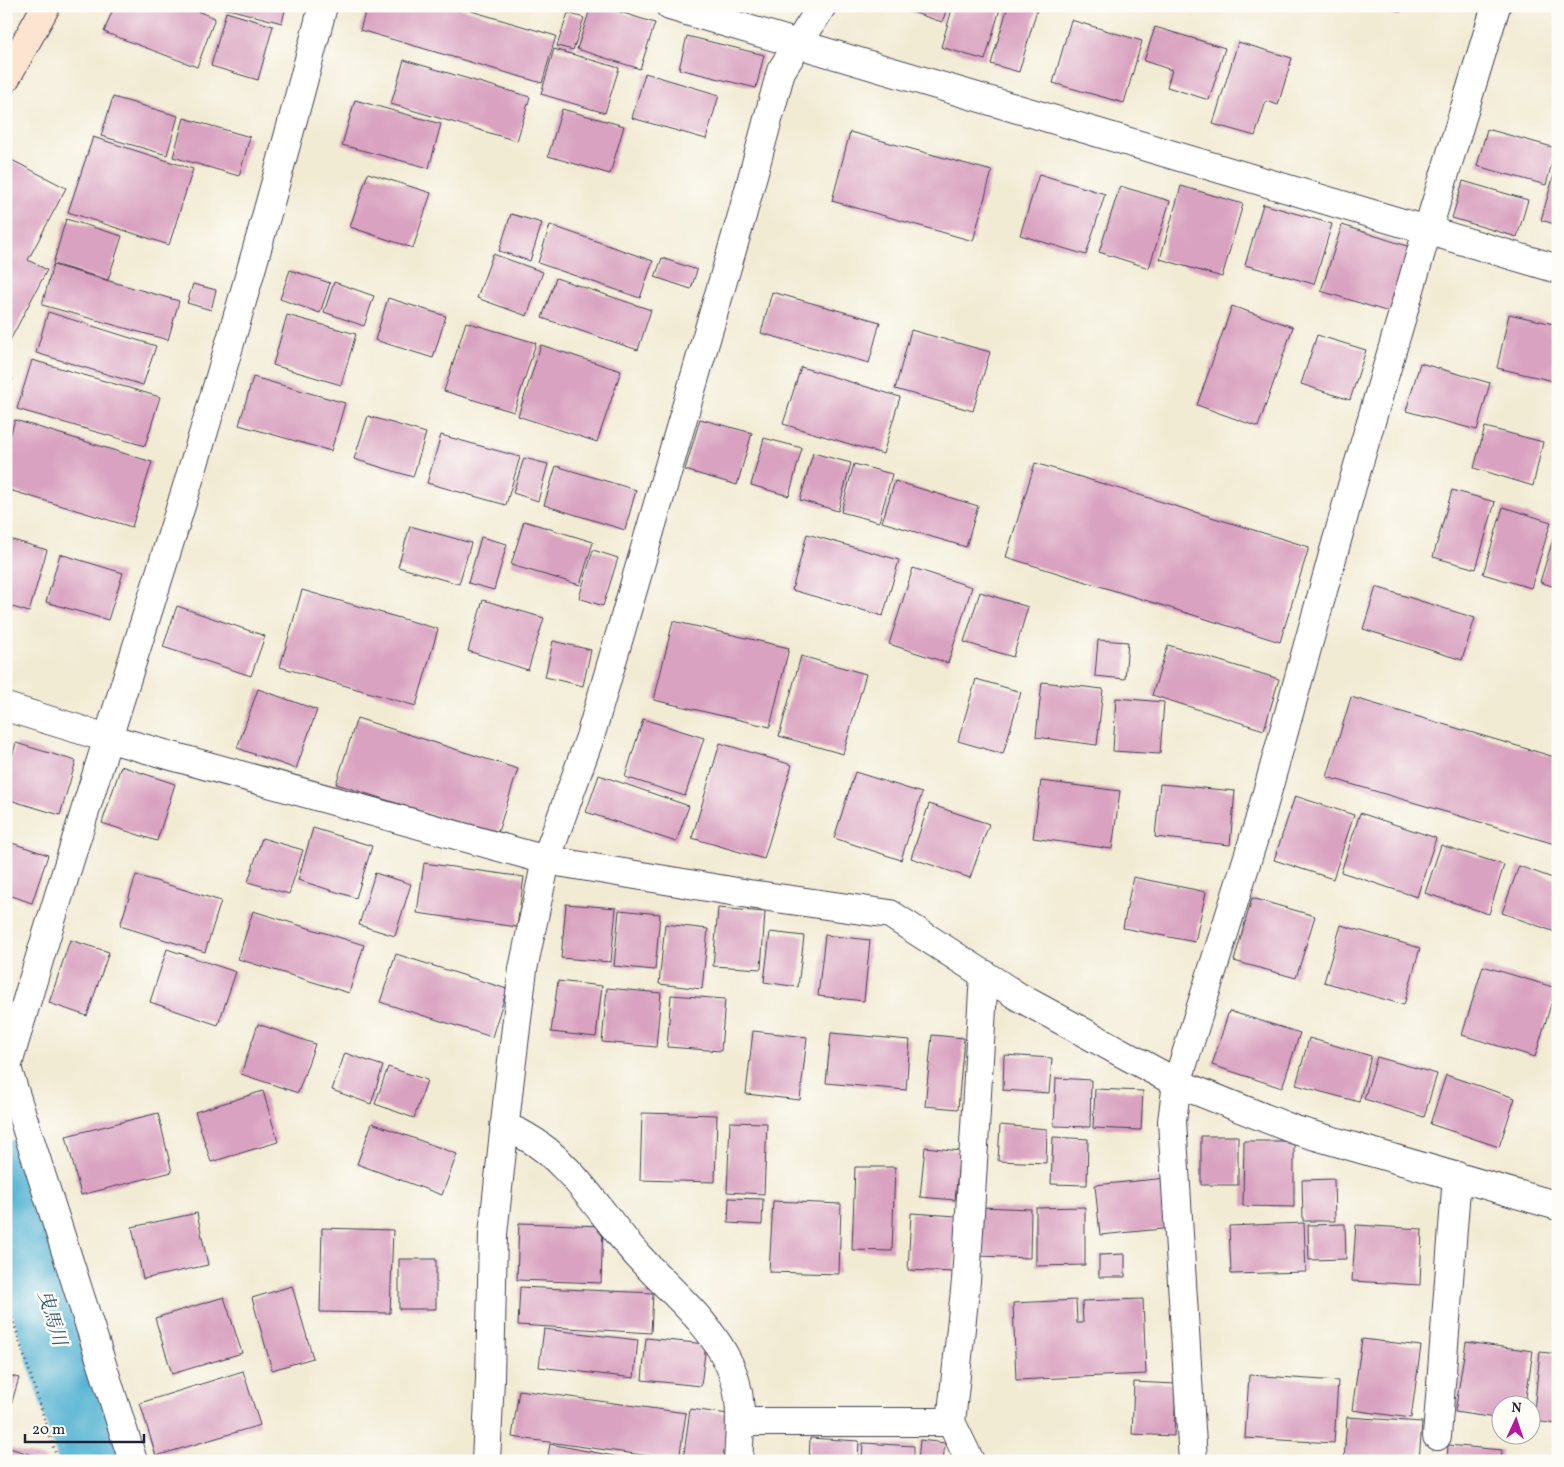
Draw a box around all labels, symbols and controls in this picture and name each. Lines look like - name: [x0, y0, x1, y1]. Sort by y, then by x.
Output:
- water label: 曳馬川: [30, 1287, 72, 1351]
- north arrow: [1492, 1394, 1542, 1444]
- text: N: [1511, 1399, 1522, 1418]
- scale bar: [25, 1412, 144, 1444]
- text: 20 m: [32, 1420, 65, 1441]

